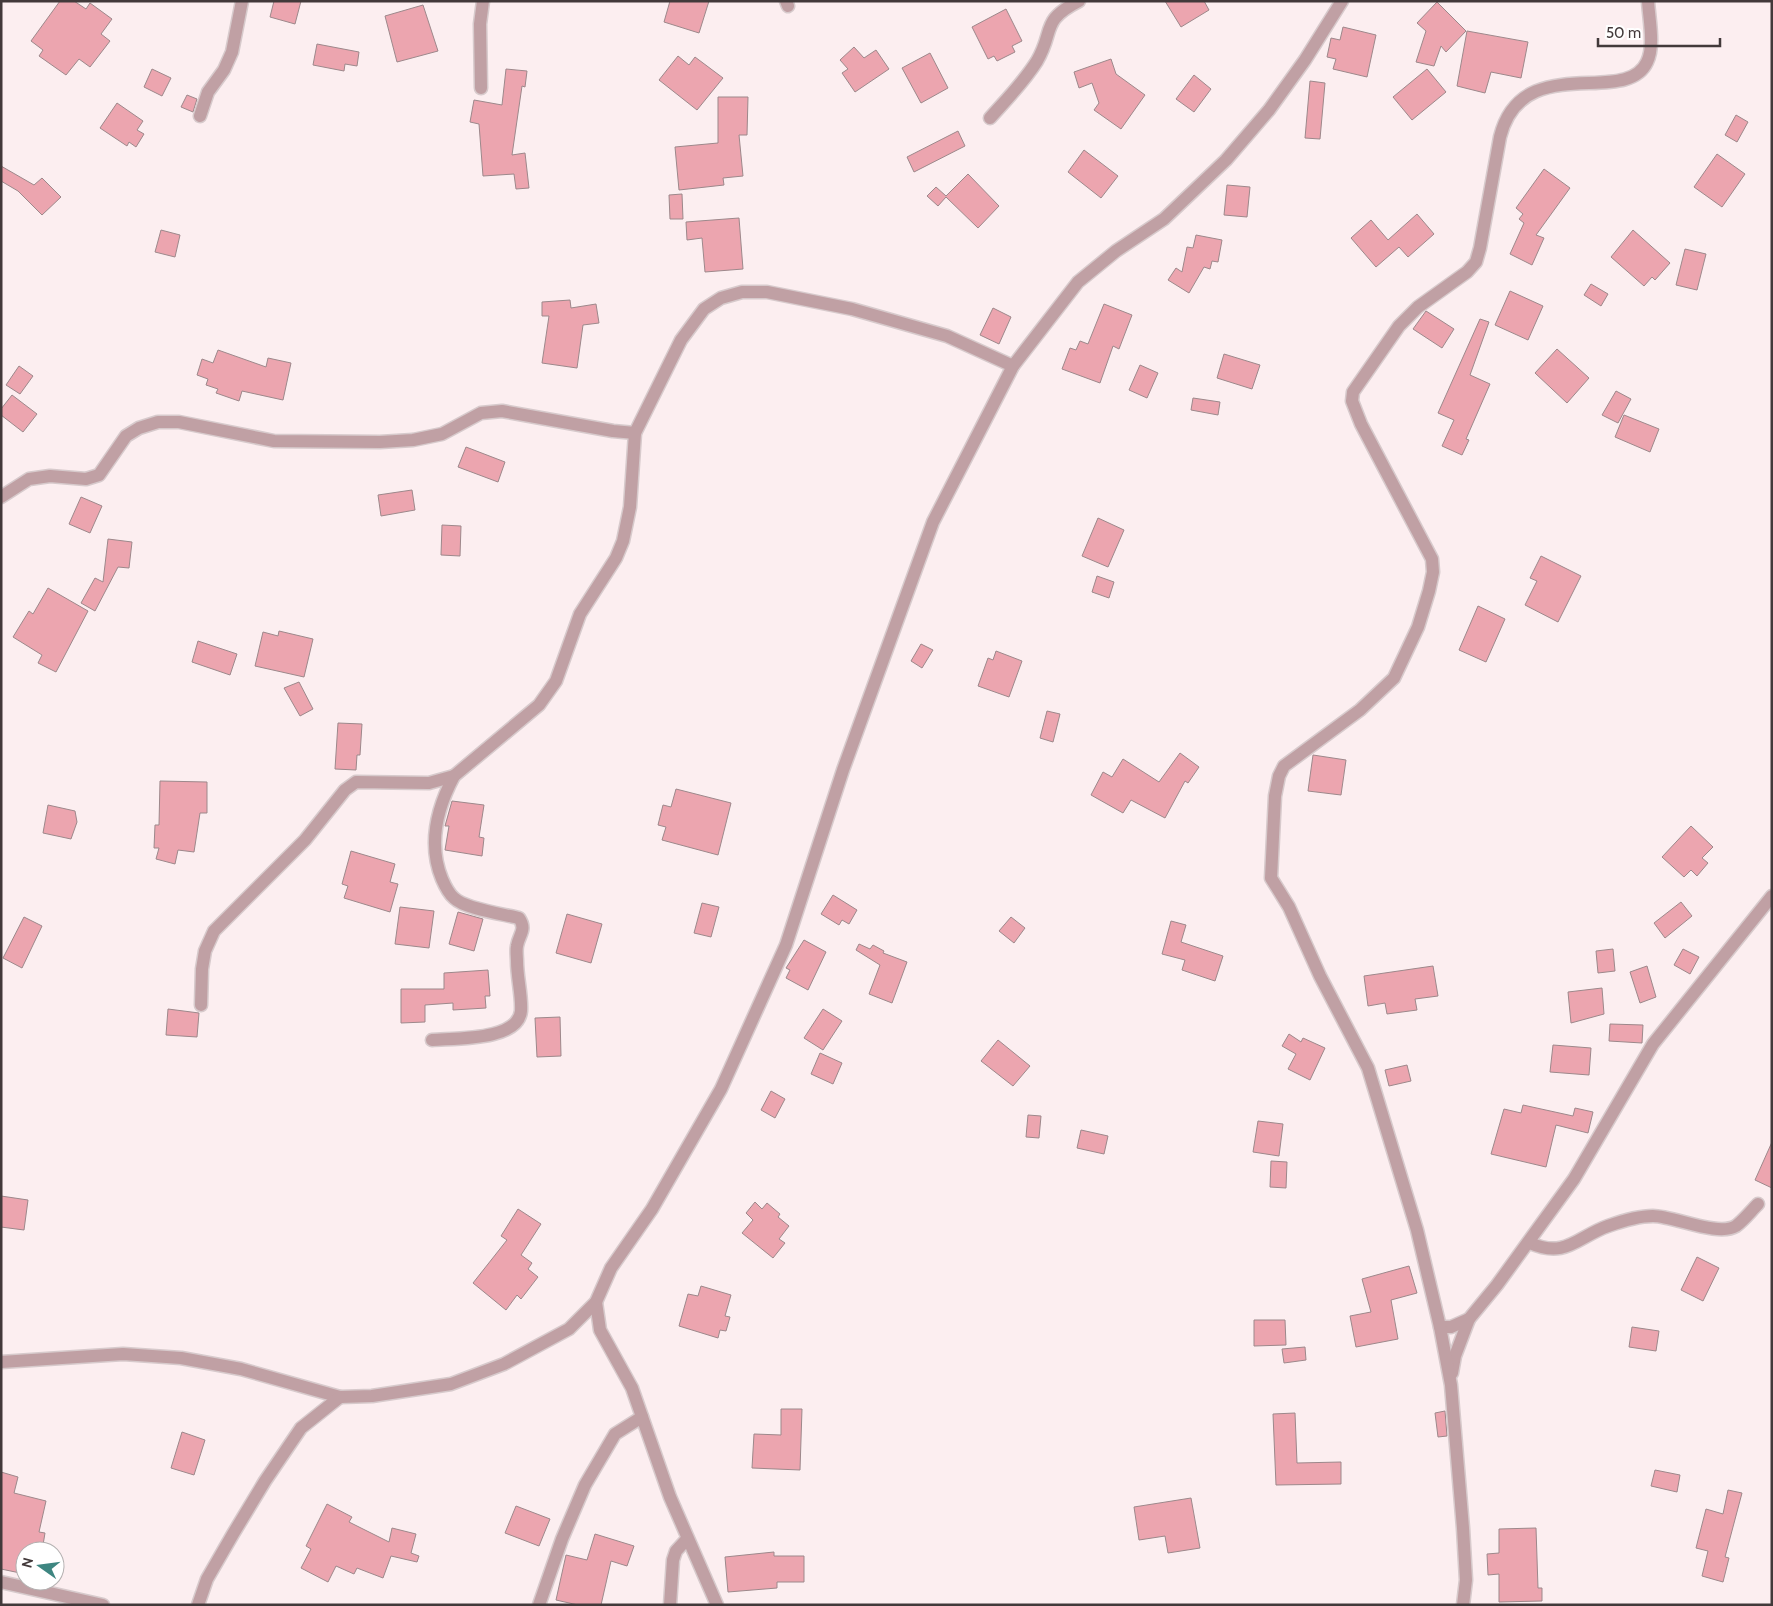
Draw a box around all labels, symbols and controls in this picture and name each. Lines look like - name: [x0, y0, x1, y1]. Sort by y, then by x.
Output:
- scale bar: [1598, 15, 1720, 47]
- text: 50 m: [1606, 24, 1641, 42]
- north arrow: [15, 1541, 65, 1591]
- text: N: [17, 1556, 37, 1570]

